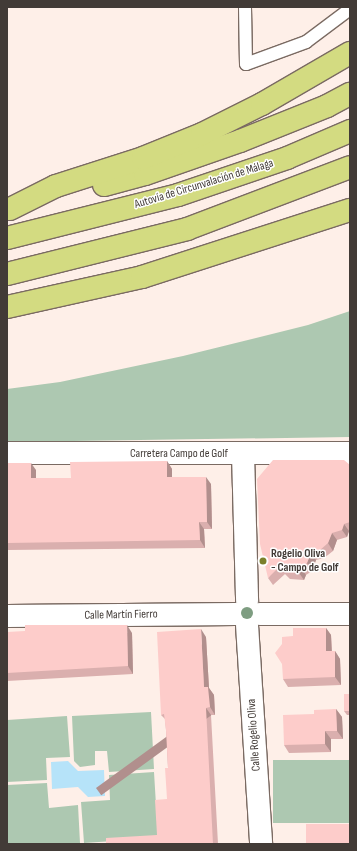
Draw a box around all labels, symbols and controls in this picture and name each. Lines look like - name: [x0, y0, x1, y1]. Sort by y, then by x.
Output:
- street label: Autovía de Circunvalación de Málaga: [133, 156, 275, 212]
- street label: Carretera Campo de Golf: [130, 447, 228, 461]
- place label: Rogelio Oliva - Campo de Golf: [271, 547, 339, 575]
- marker: Rogelio Oliva - Campo de Golf: [258, 556, 268, 566]
- street label: Calle Martín Fierro: [84, 607, 158, 623]
- street label: Calle Rogelio Oliva: [244, 698, 264, 772]

